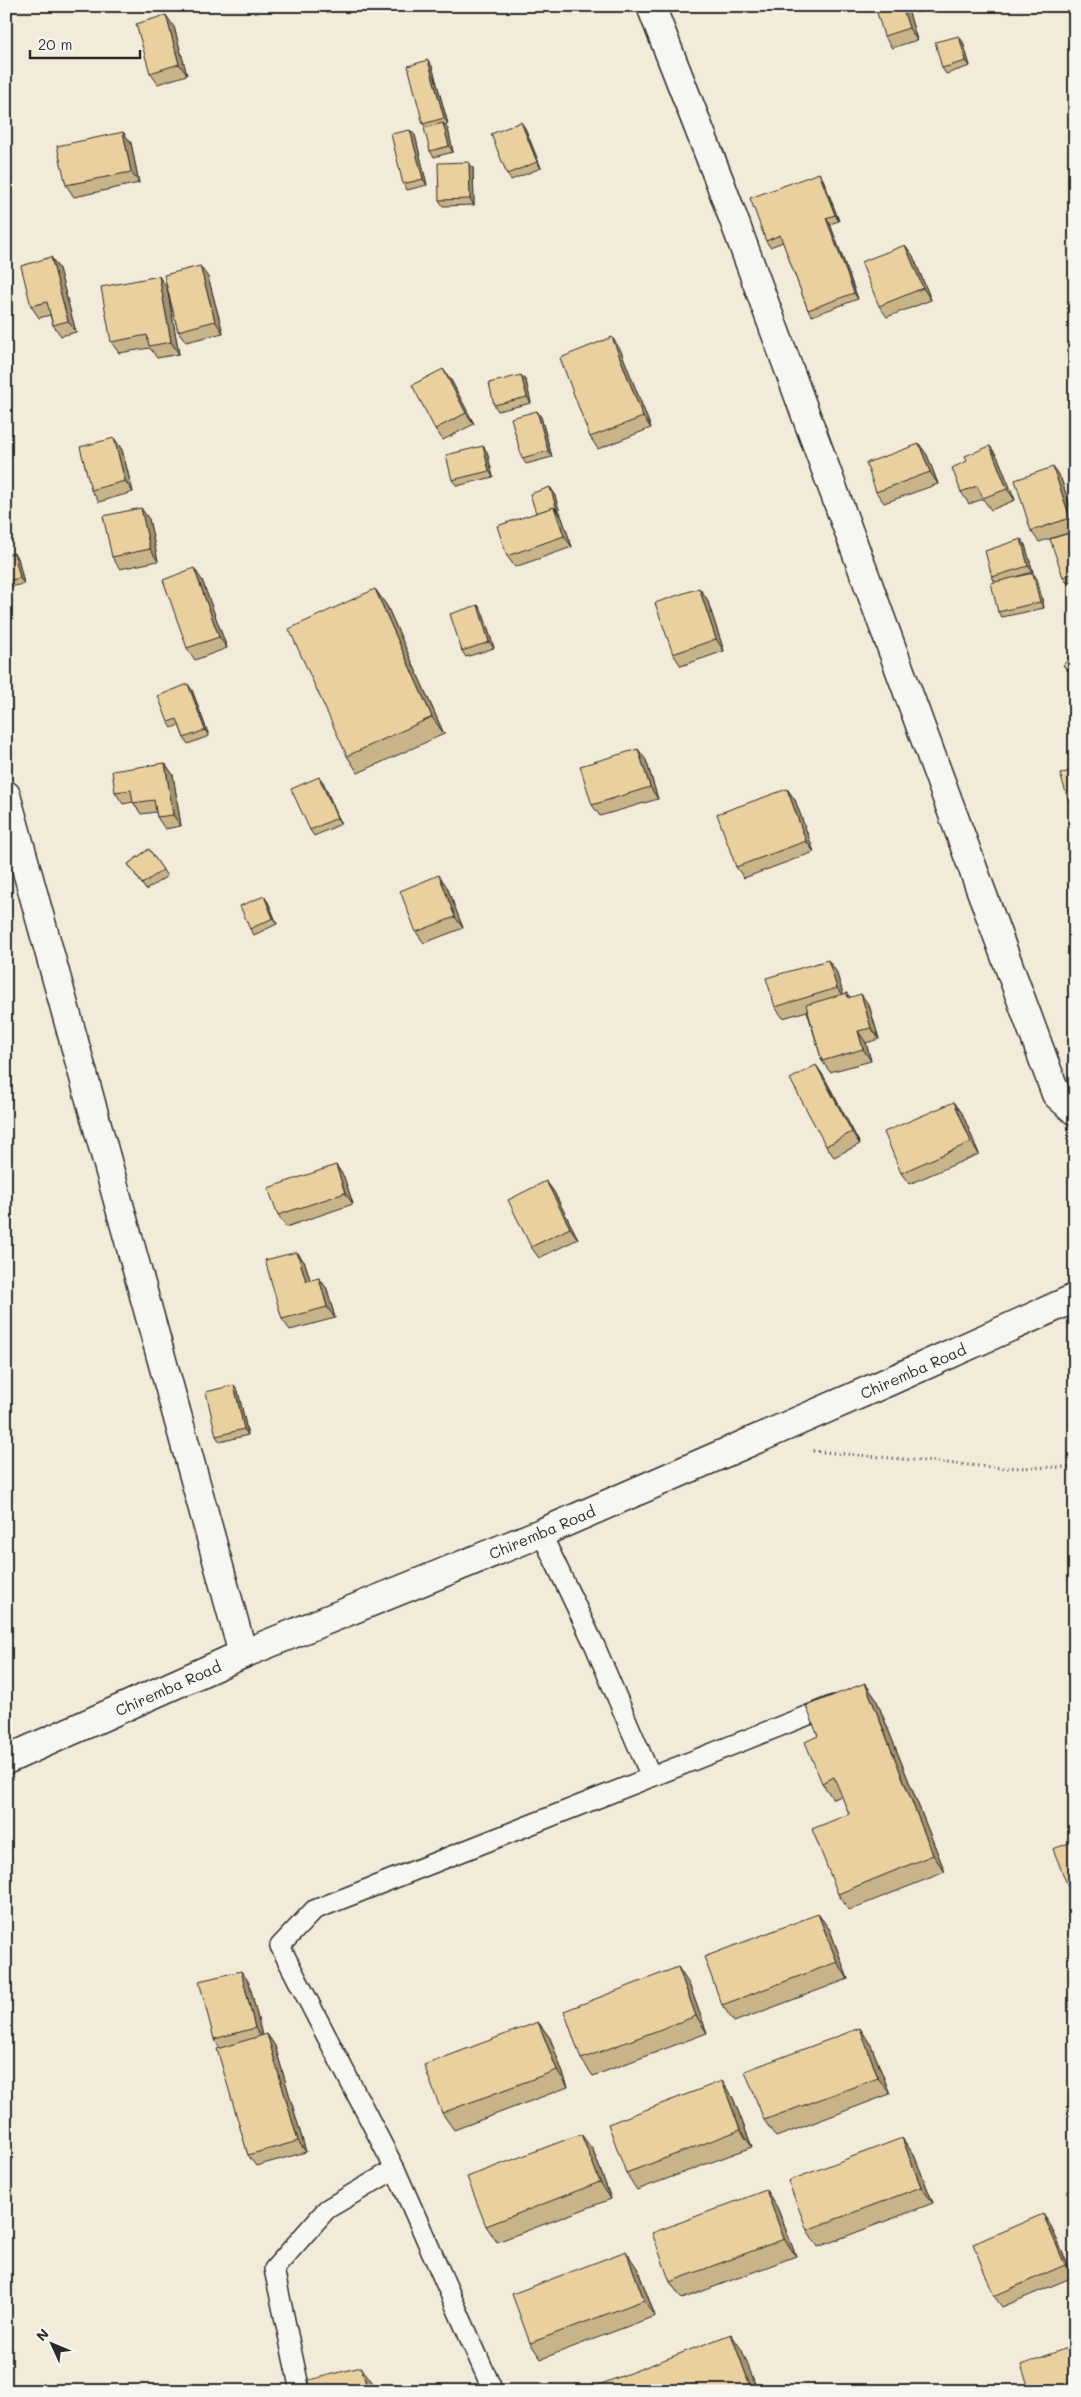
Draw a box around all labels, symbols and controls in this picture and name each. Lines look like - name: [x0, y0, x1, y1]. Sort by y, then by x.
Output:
- scale bar: [30, 28, 140, 60]
- text: 20 m: [38, 34, 72, 54]
- street label: Chiremba Road: [857, 1339, 969, 1403]
- street label: Chiremba Road: [486, 1501, 598, 1563]
- street label: Chiremba Road: [112, 1656, 224, 1720]
- north arrow: [28, 2320, 78, 2370]
- text: N: [32, 2324, 53, 2345]

